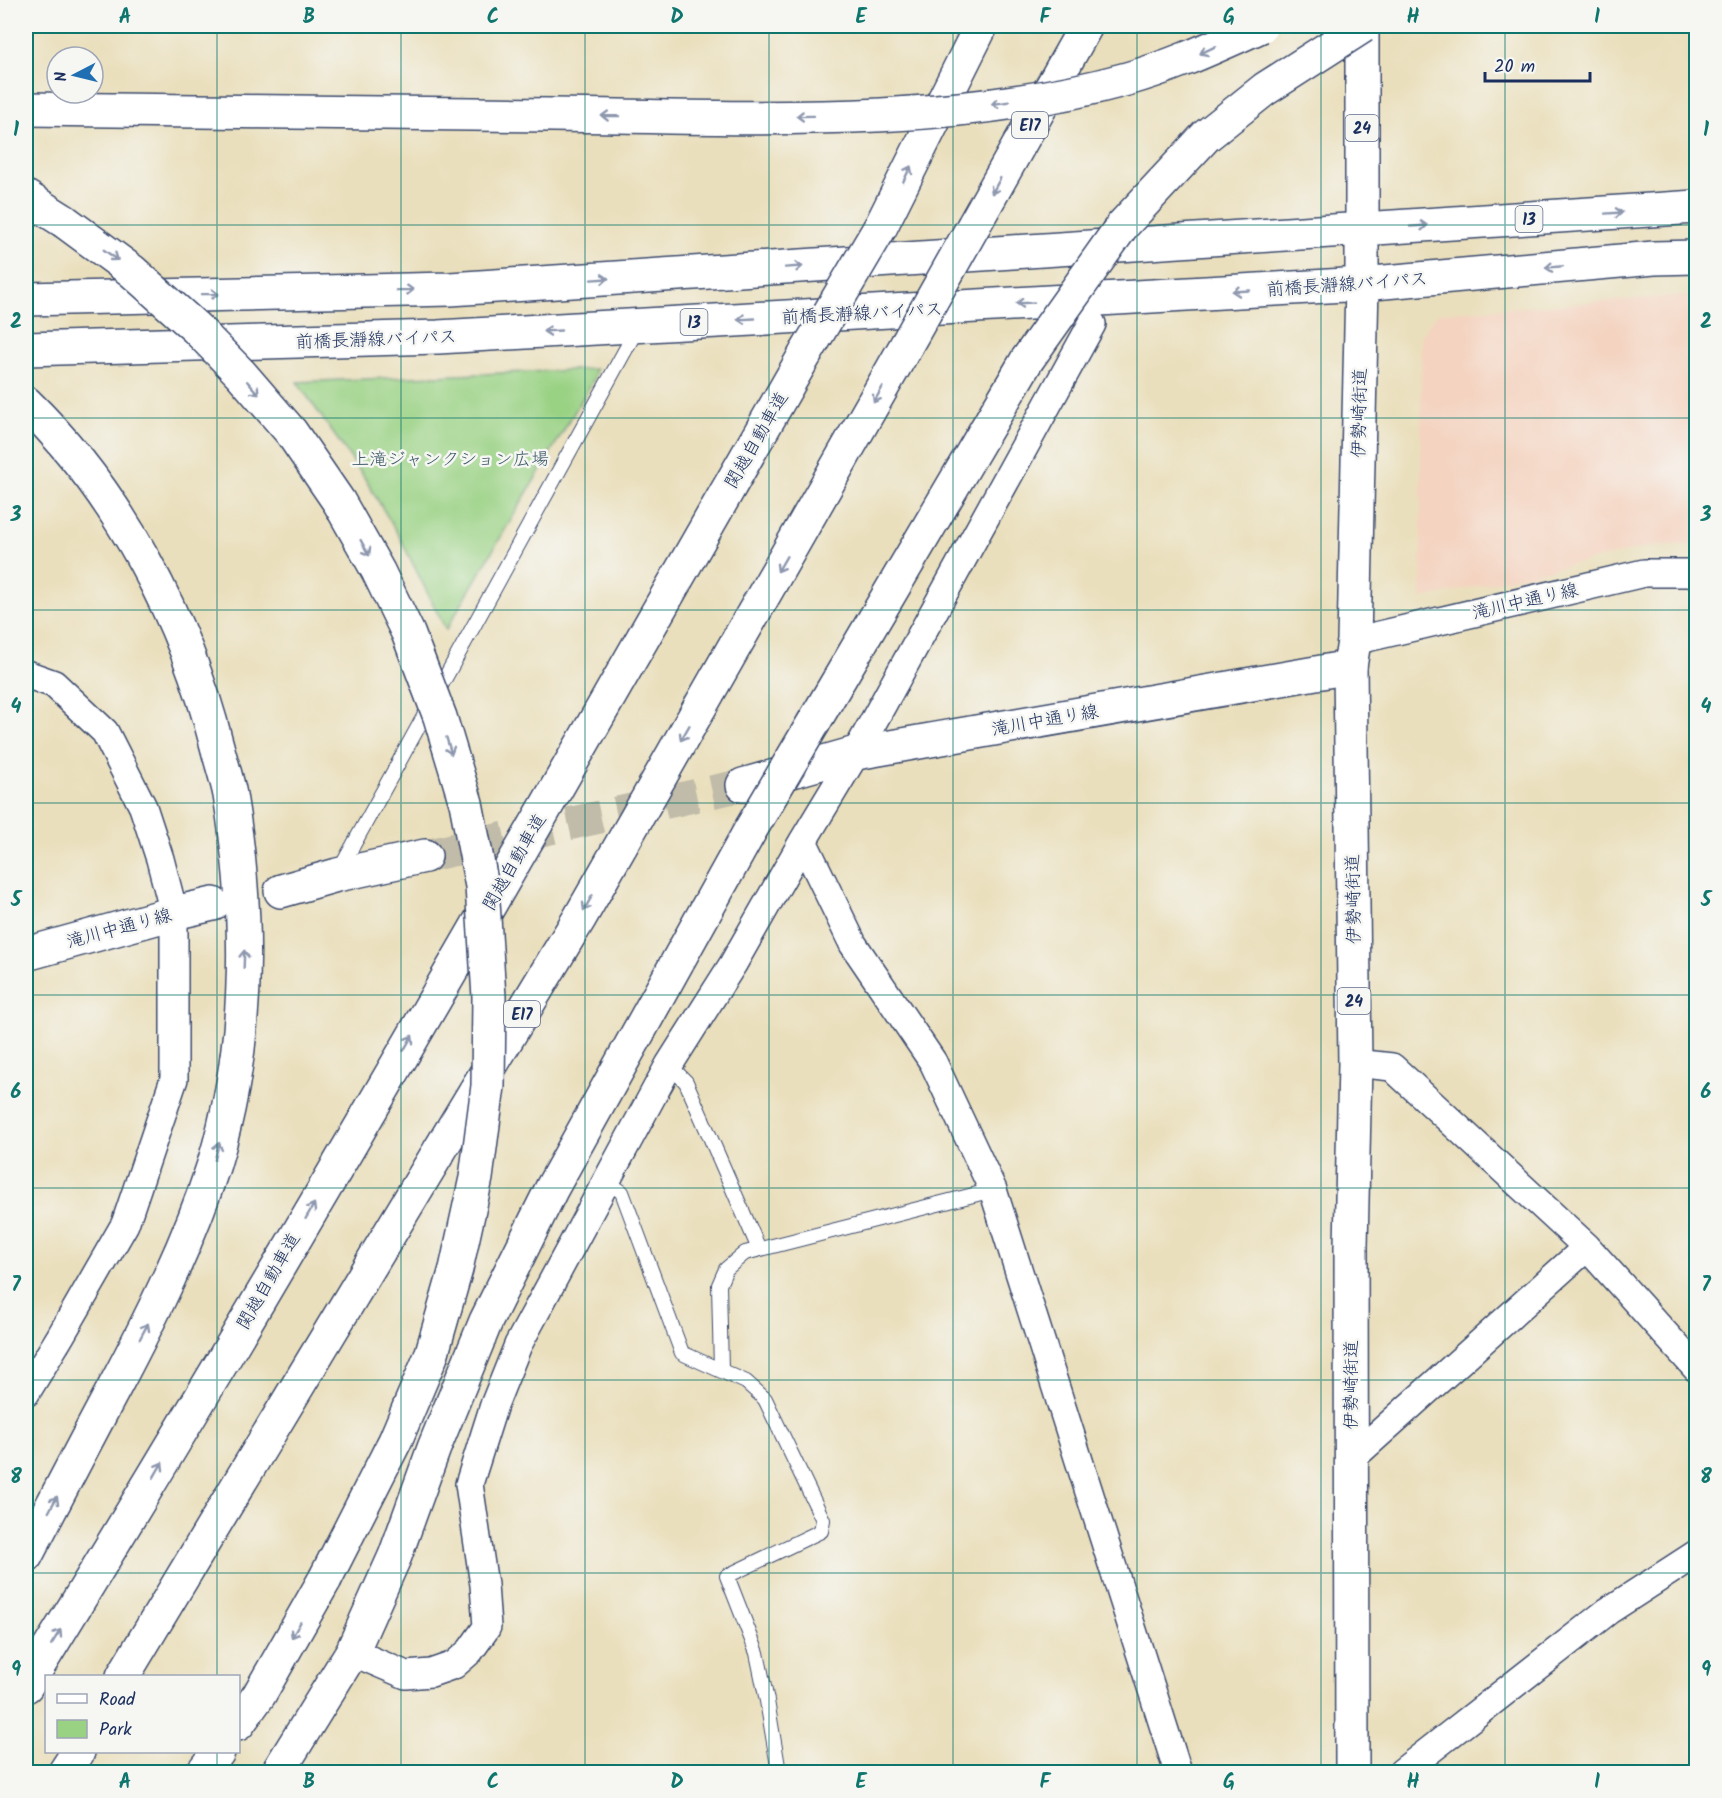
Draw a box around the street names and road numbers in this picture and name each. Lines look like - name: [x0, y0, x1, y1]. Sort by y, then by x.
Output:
- road number: E17: [1012, 112, 1048, 138]
- road number: 24: [1346, 115, 1378, 141]
- road number: 13: [1516, 206, 1543, 232]
- street label: 前橋長瀞線バイパス: [1265, 265, 1429, 306]
- street label: 前橋長瀞線バイパス: [781, 296, 944, 333]
- road number: 13: [680, 309, 708, 335]
- street label: 前橋長瀞線バイパス: [295, 323, 457, 358]
- street label: 伊勢崎街道: [1345, 368, 1376, 458]
- street label: 関越自動車道: [718, 387, 797, 495]
- street label: 滝川中通り線: [1469, 576, 1581, 629]
- street label: 滝川中通り線: [990, 698, 1101, 745]
- street label: 関越自動車道: [476, 809, 555, 917]
- street label: 伊勢崎街道: [1339, 854, 1370, 944]
- street label: 滝川中通り線: [63, 901, 175, 957]
- road number: 24: [1338, 988, 1370, 1014]
- road number: E17: [504, 1001, 540, 1027]
- street label: 関越自動車道: [230, 1228, 309, 1336]
- street label: 伊勢崎街道: [1338, 1340, 1367, 1430]

